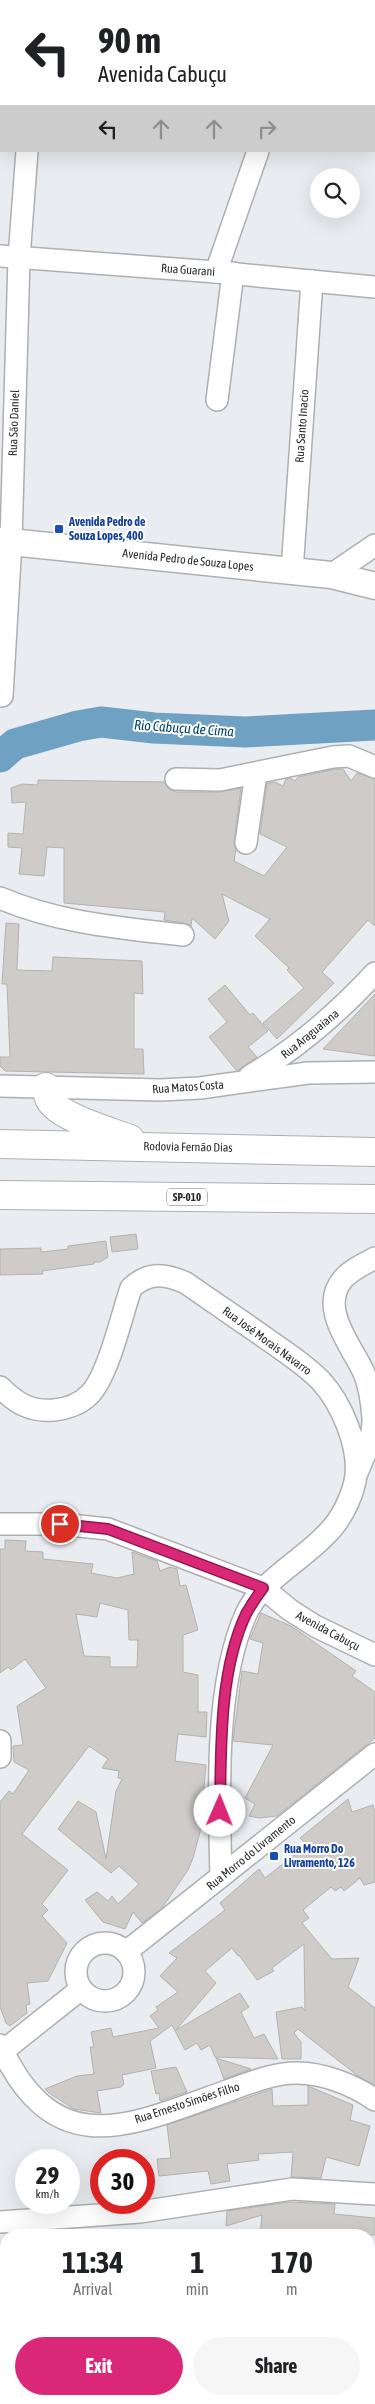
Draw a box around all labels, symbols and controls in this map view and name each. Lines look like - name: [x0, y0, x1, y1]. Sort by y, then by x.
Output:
- icon: left: [15, 20, 80, 85]
- text: 90 m: [98, 20, 161, 60]
- text: Avenida Cabuçu: [98, 61, 227, 87]
- icon: left: [94, 115, 122, 143]
- icon: ahead: [147, 115, 175, 143]
- icon: ahead: [200, 115, 228, 143]
- icon: right: [253, 115, 281, 143]
- map controls: [310, 168, 360, 218]
- button: search: [310, 168, 360, 218]
- street label: Rua Guarani: [160, 261, 216, 279]
- street label: Rua São Daniel: [6, 389, 22, 456]
- street label: Rua Santo Inacio: [292, 389, 312, 463]
- place label: Avenida Pedro de Souza Lopes, 400: [68, 515, 146, 543]
- marker: Avenida Pedro de Souza Lopes, 400: [53, 523, 65, 535]
- street label: Avenida Pedro de Souza Lopes: [122, 546, 254, 574]
- water label: Rio Cabuçu de Cima: [134, 717, 235, 739]
- street label: Rua Araguaiana: [278, 1007, 342, 1061]
- street label: Rua Matos Costa: [152, 1078, 224, 1096]
- street label: Rodovia Fernão Dias: [143, 1139, 233, 1155]
- road number: SP-010: [167, 1188, 207, 1206]
- street label: Rua José Morais Navarro: [220, 1304, 315, 1378]
- pin: [39, 1503, 81, 1545]
- icon: arrive: [46, 1510, 74, 1538]
- street label: Avenida Cabuçu: [294, 1608, 363, 1654]
- position arrow: [193, 1784, 245, 1836]
- street label: Rua Morro do Livramento: [204, 1813, 298, 1893]
- place label: Rua Morro Do Livramento, 126: [284, 1842, 355, 1870]
- marker: Rua Morro Do Livramento, 126: [268, 1850, 280, 1862]
- street label: Rua Ernesto Simões Filho: [133, 2079, 242, 2127]
- speed limit sign: 30: [90, 2149, 155, 2214]
- text: 29: [36, 2161, 59, 2189]
- text: km/h: [36, 2187, 59, 2201]
- text: 11:34: [62, 2245, 124, 2279]
- text: 1: [190, 2245, 204, 2279]
- text: 170: [271, 2245, 313, 2279]
- text: Arrival: [73, 2280, 112, 2298]
- text: min: [186, 2280, 209, 2298]
- text: m: [286, 2280, 298, 2298]
- button: Exit: [15, 2337, 183, 2395]
- button: Share: [193, 2337, 360, 2395]

